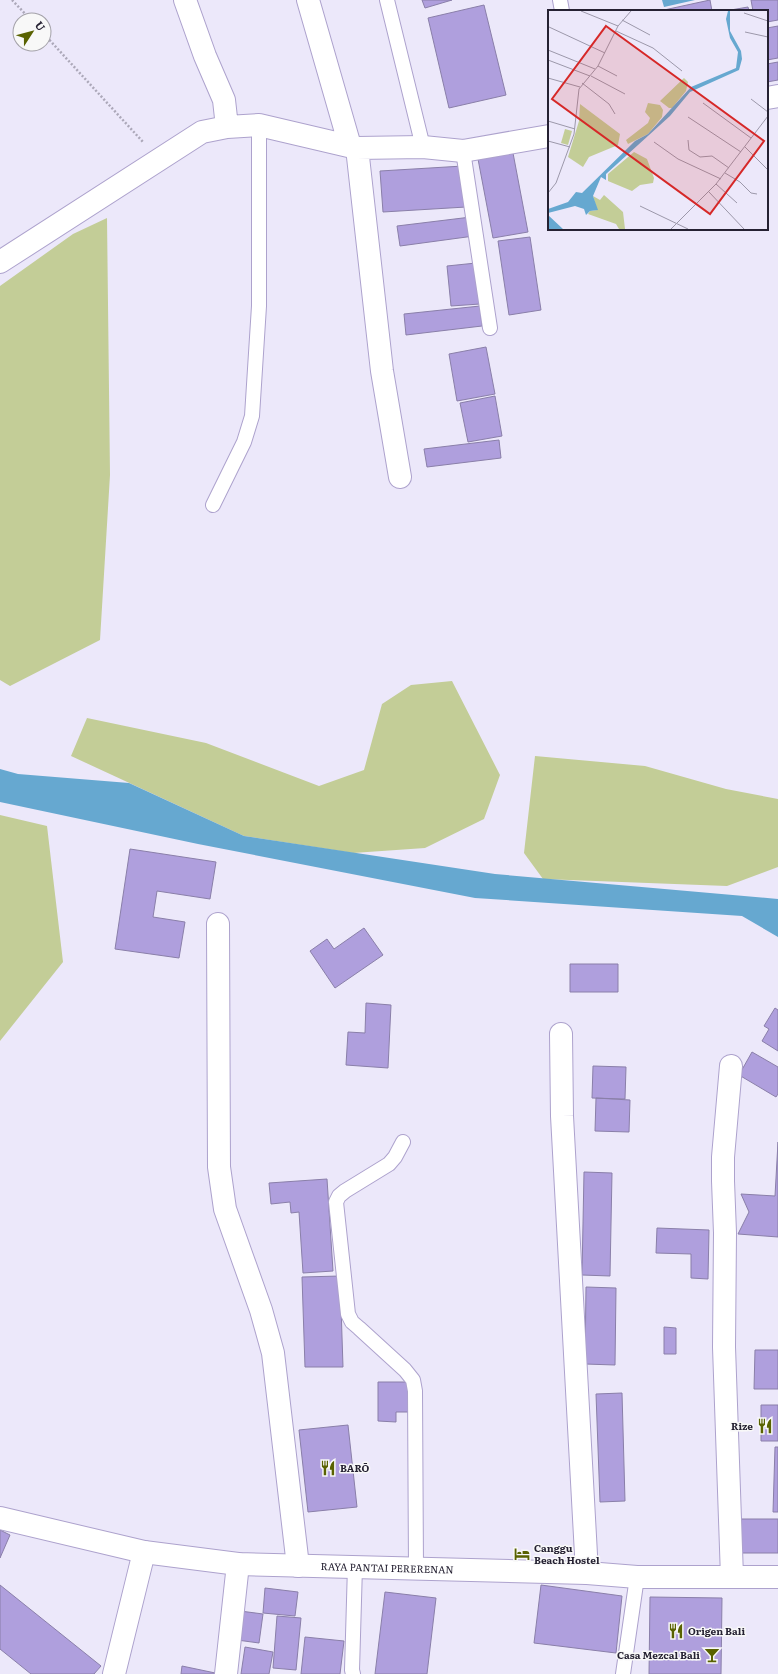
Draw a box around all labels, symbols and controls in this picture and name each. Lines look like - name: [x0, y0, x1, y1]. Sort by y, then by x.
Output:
- inset map: [548, 10, 768, 230]
- north arrow: [12, 12, 52, 52]
- text: U: [32, 17, 50, 34]
- restaurant icon: Rize: [756, 1417, 774, 1435]
- place label: Rize: [731, 1418, 753, 1433]
- restaurant icon: BARŌ: [319, 1459, 337, 1477]
- place label: BARŌ: [340, 1460, 369, 1475]
- place label: Canggu Beach Hostel: [534, 1540, 600, 1567]
- hotel icon: Canggu Beach Hostel: [513, 1545, 531, 1563]
- street label: RAYA PANTAI PERERENAN: [320, 1558, 454, 1577]
- restaurant icon: Origen Bali: [667, 1622, 685, 1640]
- place label: Origen Bali: [688, 1623, 745, 1638]
- bar icon: Casa Mezcal Bali: [703, 1646, 721, 1664]
- place label: Casa Mezcal Bali: [617, 1647, 700, 1662]

